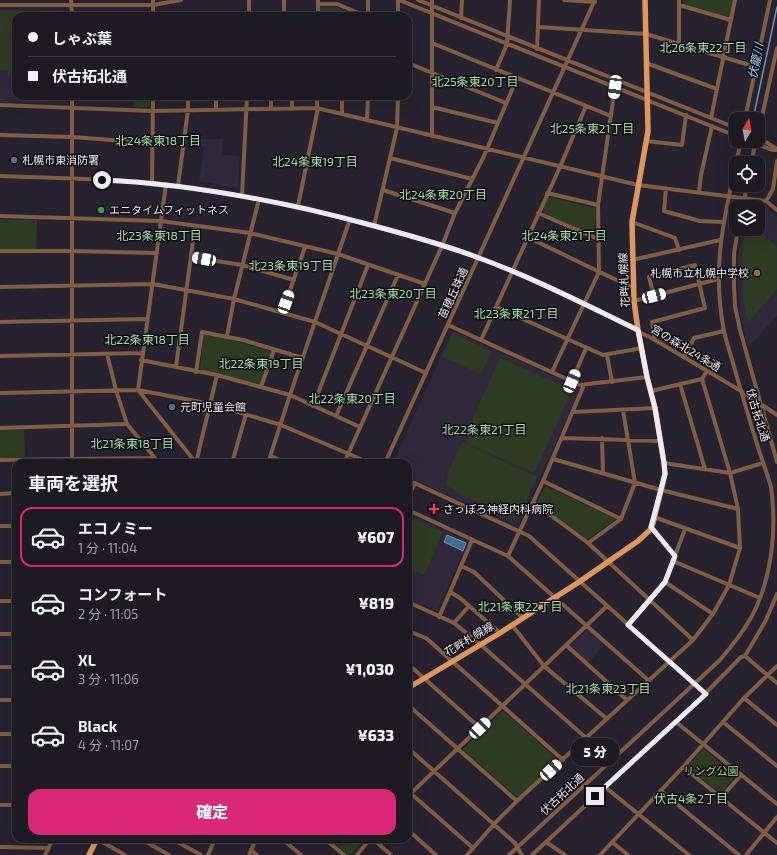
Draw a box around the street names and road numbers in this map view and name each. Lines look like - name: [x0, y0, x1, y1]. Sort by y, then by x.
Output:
- street label: 花畔札幌線: [616, 252, 631, 308]
- street label: 苗穂丘珠通: [435, 265, 470, 320]
- street label: 宮の森北24条通: [649, 322, 723, 373]
- street label: 伏古拓北通: [744, 387, 773, 443]
- street label: 花畔札幌線: [442, 619, 496, 658]
- street label: 伏古拓北通: [537, 770, 586, 817]

